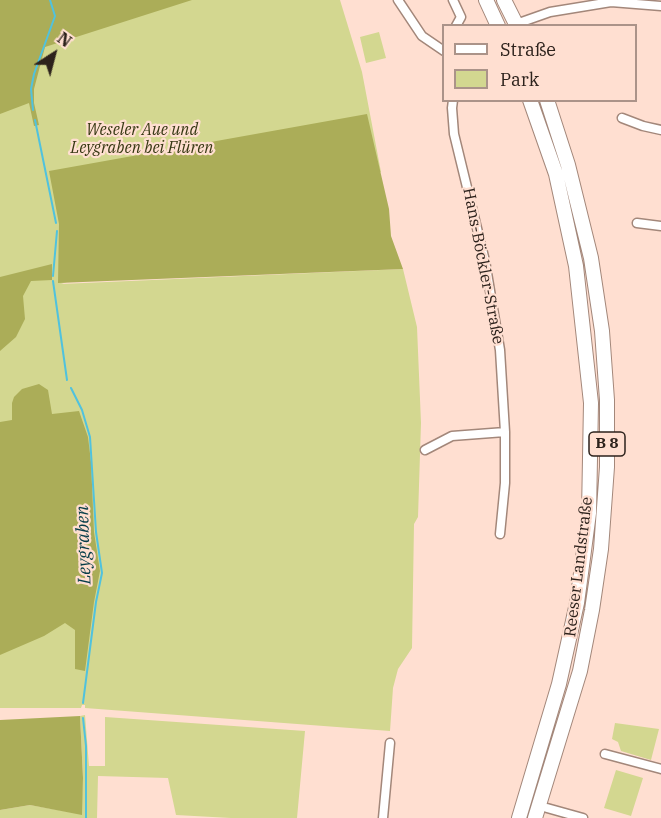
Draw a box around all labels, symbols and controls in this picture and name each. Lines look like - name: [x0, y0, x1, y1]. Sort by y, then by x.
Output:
- north arrow: [24, 24, 84, 84]
- legend: [442, 24, 637, 102]
- text: N: [54, 28, 76, 51]
- text: Straße: [500, 38, 556, 61]
- text: Park: [500, 68, 539, 91]
- park label: Weseler Aue und Leygraben bei Flüren: [71, 120, 213, 158]
- street label: Hans-Böckler-Straße: [458, 186, 508, 346]
- road number: B 8: [589, 432, 625, 456]
- street label: Reeser Landstraße: [561, 496, 597, 638]
- water label: Leygraben: [72, 505, 96, 585]

